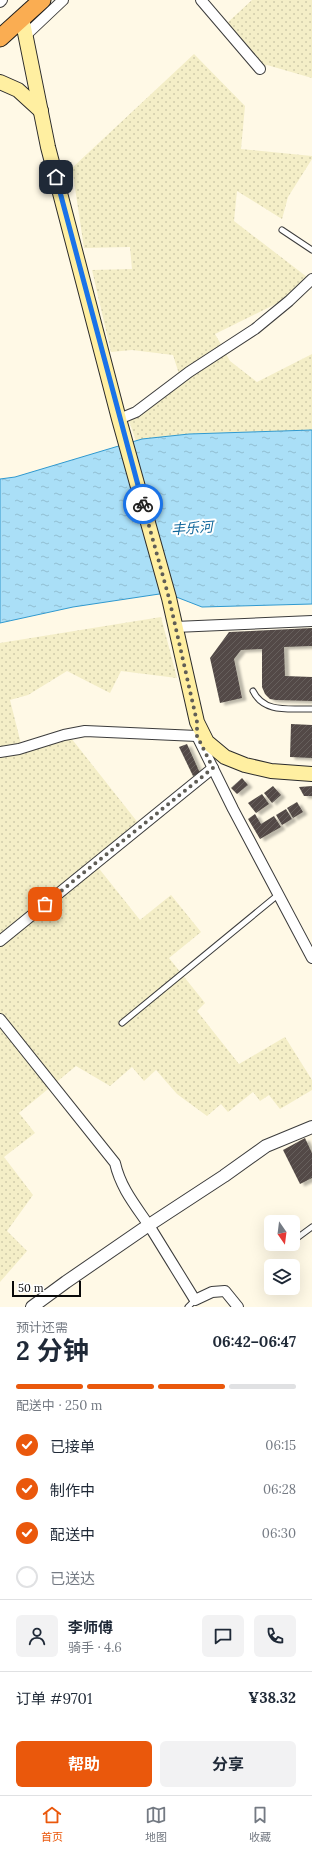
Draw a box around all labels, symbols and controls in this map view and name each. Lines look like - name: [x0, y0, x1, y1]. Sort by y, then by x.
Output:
- pin: [39, 160, 73, 194]
- icon: home: [45, 166, 67, 188]
- courier: [123, 484, 163, 524]
- icon: bike: [132, 493, 154, 515]
- water label: 丰乐河: [170, 517, 217, 538]
- pin: [28, 887, 62, 921]
- icon: bag: [34, 893, 56, 915]
- north arrow: [264, 1215, 300, 1251]
- map controls: [264, 1215, 300, 1295]
- button: layers: [264, 1259, 300, 1295]
- scale bar: [12, 1279, 81, 1298]
- text: 50 m: [18, 1281, 44, 1295]
- text: 预计还需: [16, 1319, 68, 1336]
- text: 06:42–06:47: [213, 1332, 296, 1351]
- text: 2 分钟: [16, 1334, 89, 1367]
- text: 配送中 · 250 m: [16, 1397, 102, 1414]
- icon: check: [16, 1434, 38, 1456]
- text: 已接单: [50, 1437, 95, 1456]
- text: 06:15: [265, 1437, 296, 1454]
- icon: check: [16, 1478, 38, 1500]
- text: 制作中: [50, 1481, 95, 1500]
- text: 06:28: [263, 1481, 296, 1498]
- icon: check: [16, 1522, 38, 1544]
- text: 配送中: [50, 1525, 95, 1544]
- text: 06:30: [262, 1525, 296, 1542]
- text: 已送达: [50, 1569, 95, 1588]
- button: person: [16, 1615, 58, 1657]
- button: chat: [202, 1615, 244, 1657]
- button: phone: [254, 1615, 296, 1657]
- text: 李师傅: [68, 1618, 113, 1637]
- text: 骑手 · 4.6: [68, 1639, 122, 1656]
- text: ¥38.32: [248, 1688, 296, 1707]
- text: 订单 #9701: [16, 1689, 92, 1708]
- button: 帮助: [16, 1741, 152, 1787]
- button: 分享: [160, 1741, 296, 1787]
- tab: 首页: [41, 1804, 63, 1844]
- tab: 地图: [145, 1804, 167, 1844]
- tab: 收藏: [249, 1804, 271, 1844]

